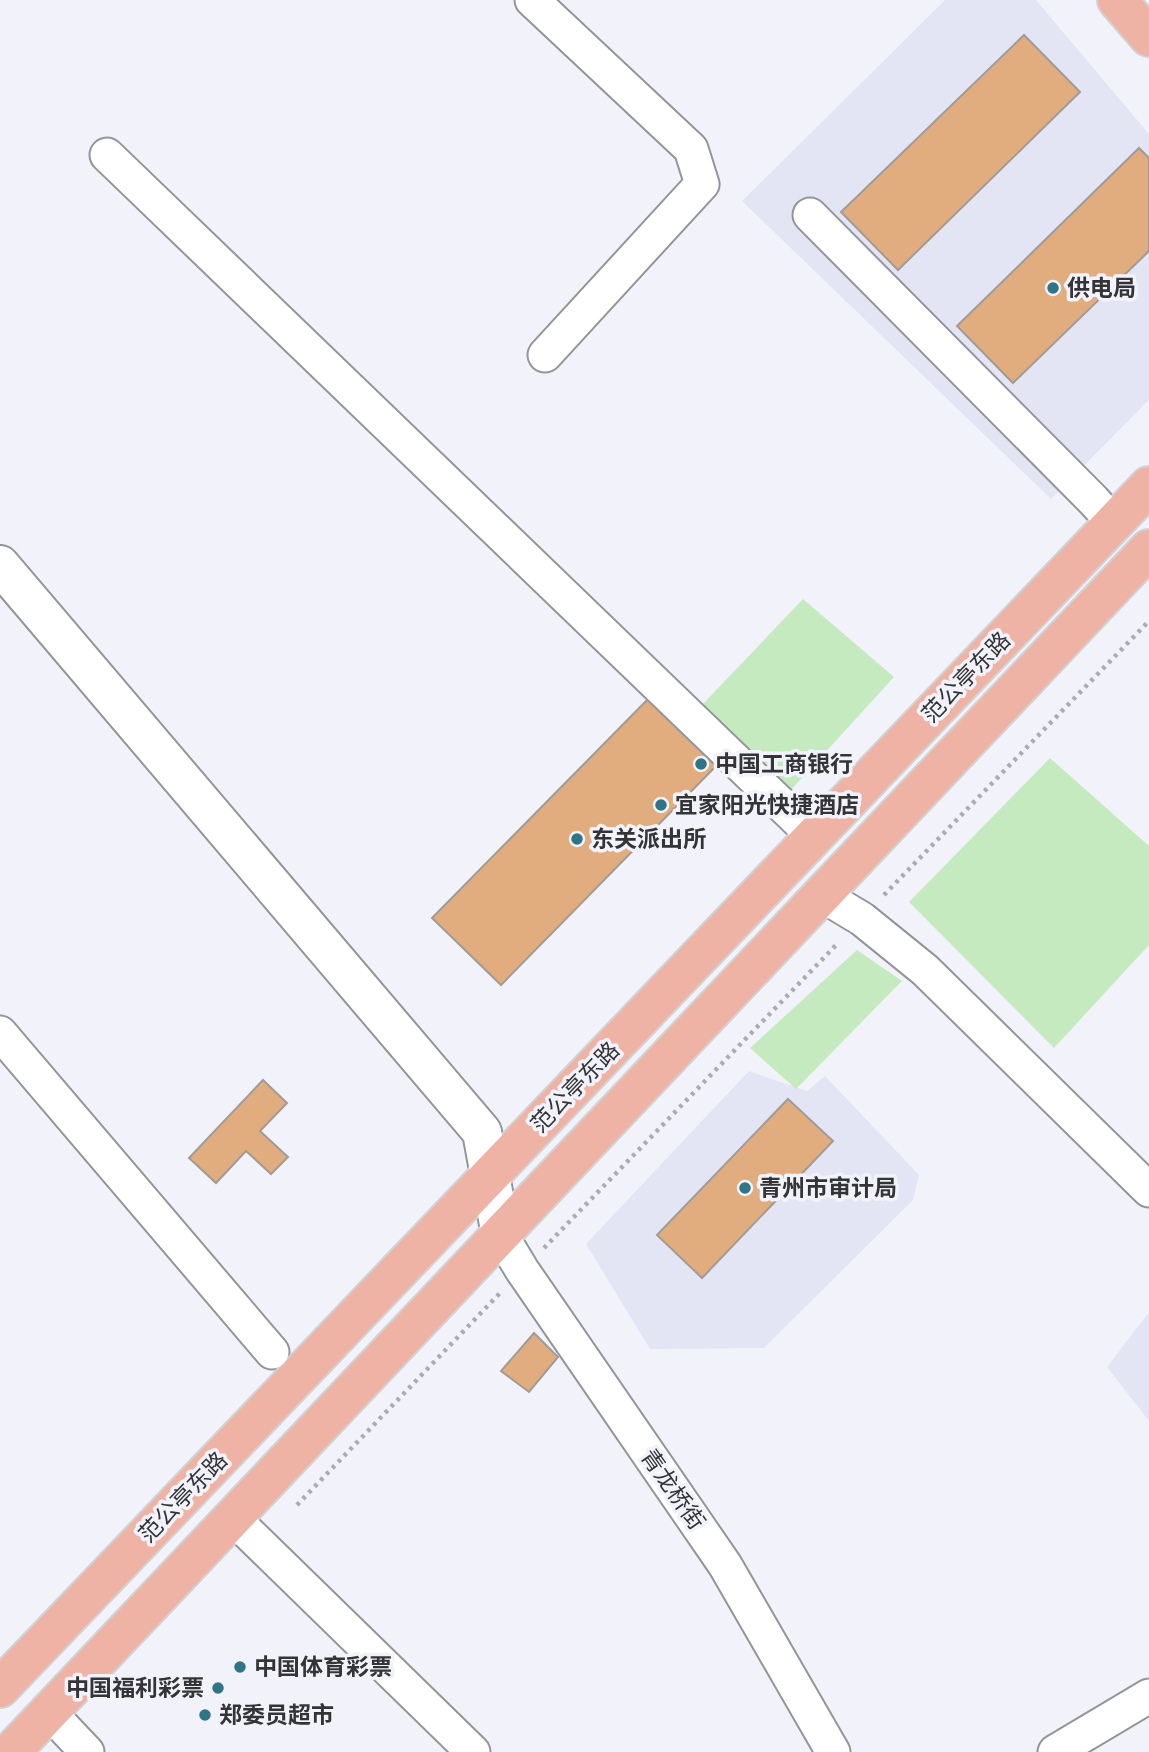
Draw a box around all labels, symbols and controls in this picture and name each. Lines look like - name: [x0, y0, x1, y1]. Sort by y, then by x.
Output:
- place label: 供电局: [1067, 276, 1136, 301]
- marker: 供电局: [1045, 280, 1061, 296]
- street label: 范公亭东路: [917, 627, 1015, 727]
- place label: 中国工商银行: [715, 752, 853, 777]
- marker: 中国工商银行: [693, 756, 709, 772]
- place label: 宜家阳光快捷酒店: [675, 793, 859, 818]
- marker: 宜家阳光快捷酒店: [653, 797, 669, 813]
- place label: 东关派出所: [591, 827, 706, 852]
- marker: 东关派出所: [569, 831, 585, 847]
- street label: 范公亭东路: [526, 1037, 624, 1137]
- place label: 青州市审计局: [759, 1175, 897, 1201]
- marker: 青州市审计局: [737, 1180, 753, 1196]
- street label: 青龙桥街: [636, 1444, 709, 1534]
- street label: 范公亭东路: [134, 1447, 232, 1547]
- place label: 中国体育彩票: [254, 1655, 392, 1680]
- marker: 中国体育彩票: [232, 1659, 248, 1675]
- place label: 中国福利彩票: [66, 1676, 204, 1701]
- marker: 中国福利彩票: [210, 1680, 226, 1696]
- place label: 郑委员超市: [219, 1702, 334, 1728]
- marker: 郑委员超市: [197, 1707, 213, 1723]

